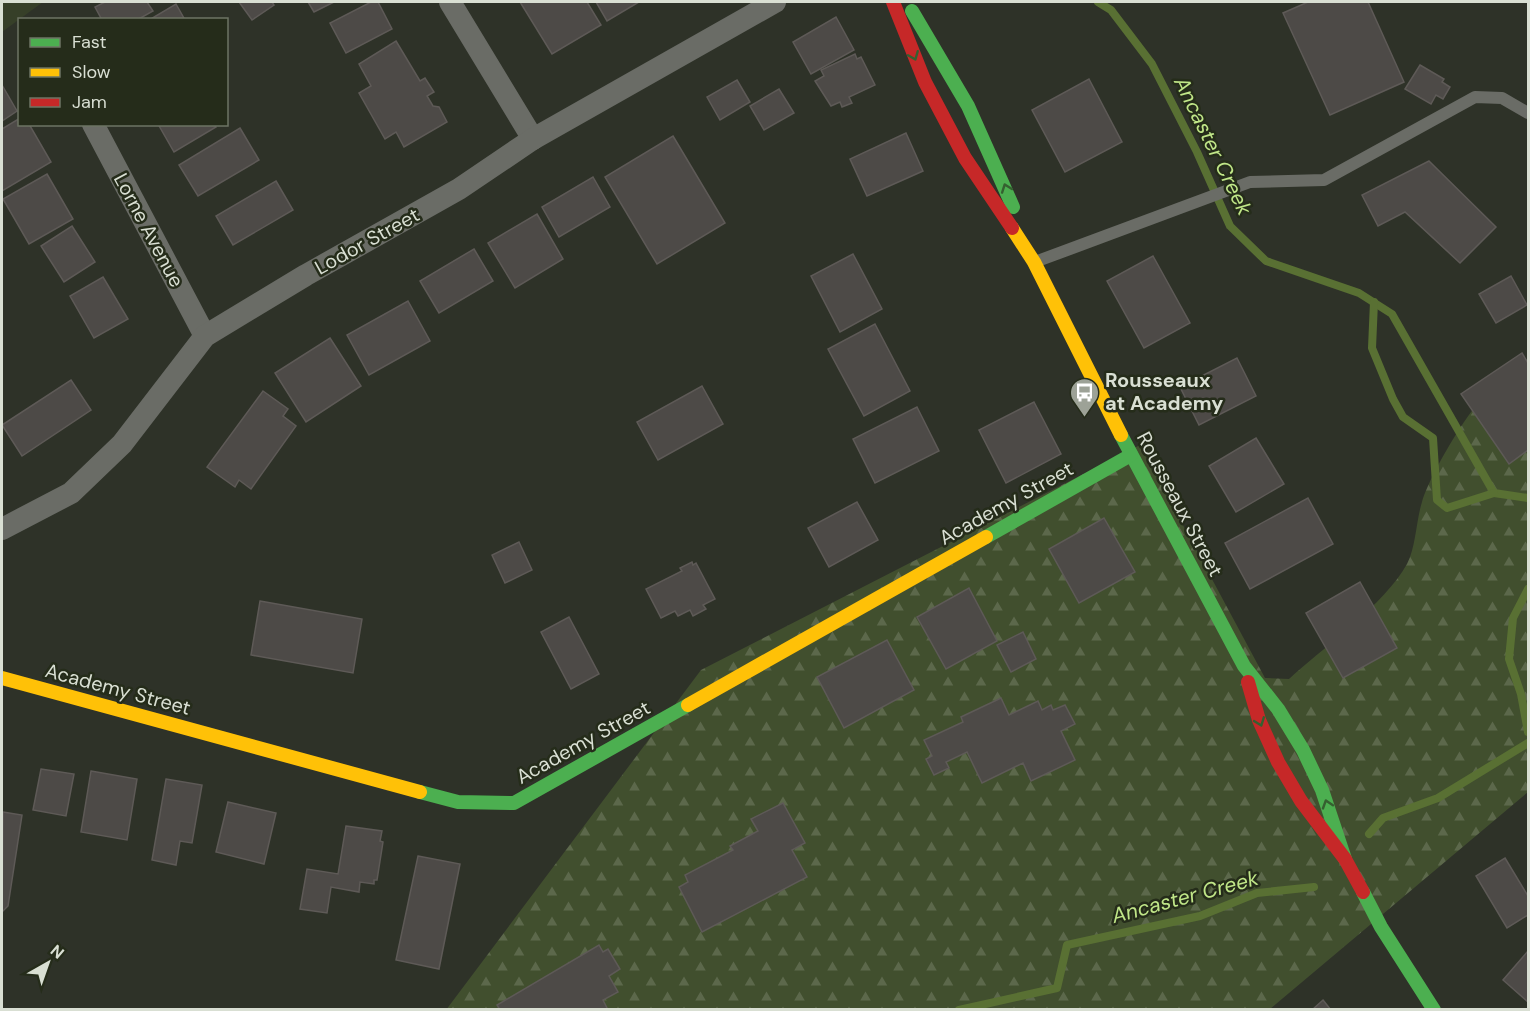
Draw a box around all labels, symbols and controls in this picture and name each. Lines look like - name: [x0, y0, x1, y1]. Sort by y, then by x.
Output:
- legend: [18, 18, 228, 126]
- text: Fast: [72, 30, 107, 54]
- one-way arrow: [907, 50, 920, 61]
- text: Slow: [72, 60, 111, 84]
- water label: Ancaster Creek: [1167, 71, 1259, 220]
- text: Jam: [72, 90, 107, 114]
- street label: Lorne Avenue: [108, 168, 190, 292]
- one-way arrow: [1001, 183, 1013, 194]
- street label: Lodor Street: [310, 201, 424, 280]
- place label: Rousseaux at Academy: [1105, 367, 1223, 416]
- bus stop icon: Rousseaux at Academy: [1068, 376, 1100, 418]
- street label: Rousseaux Street: [1131, 427, 1229, 581]
- street label: Academy Street: [934, 455, 1078, 551]
- street label: Academy Street: [42, 657, 194, 721]
- street label: Academy Street: [511, 694, 655, 790]
- one-way arrow: [1253, 716, 1266, 727]
- one-way arrow: [1321, 799, 1334, 810]
- water label: Ancaster Creek: [1108, 864, 1262, 930]
- north arrow: [18, 933, 78, 993]
- text: N: [46, 940, 69, 964]

